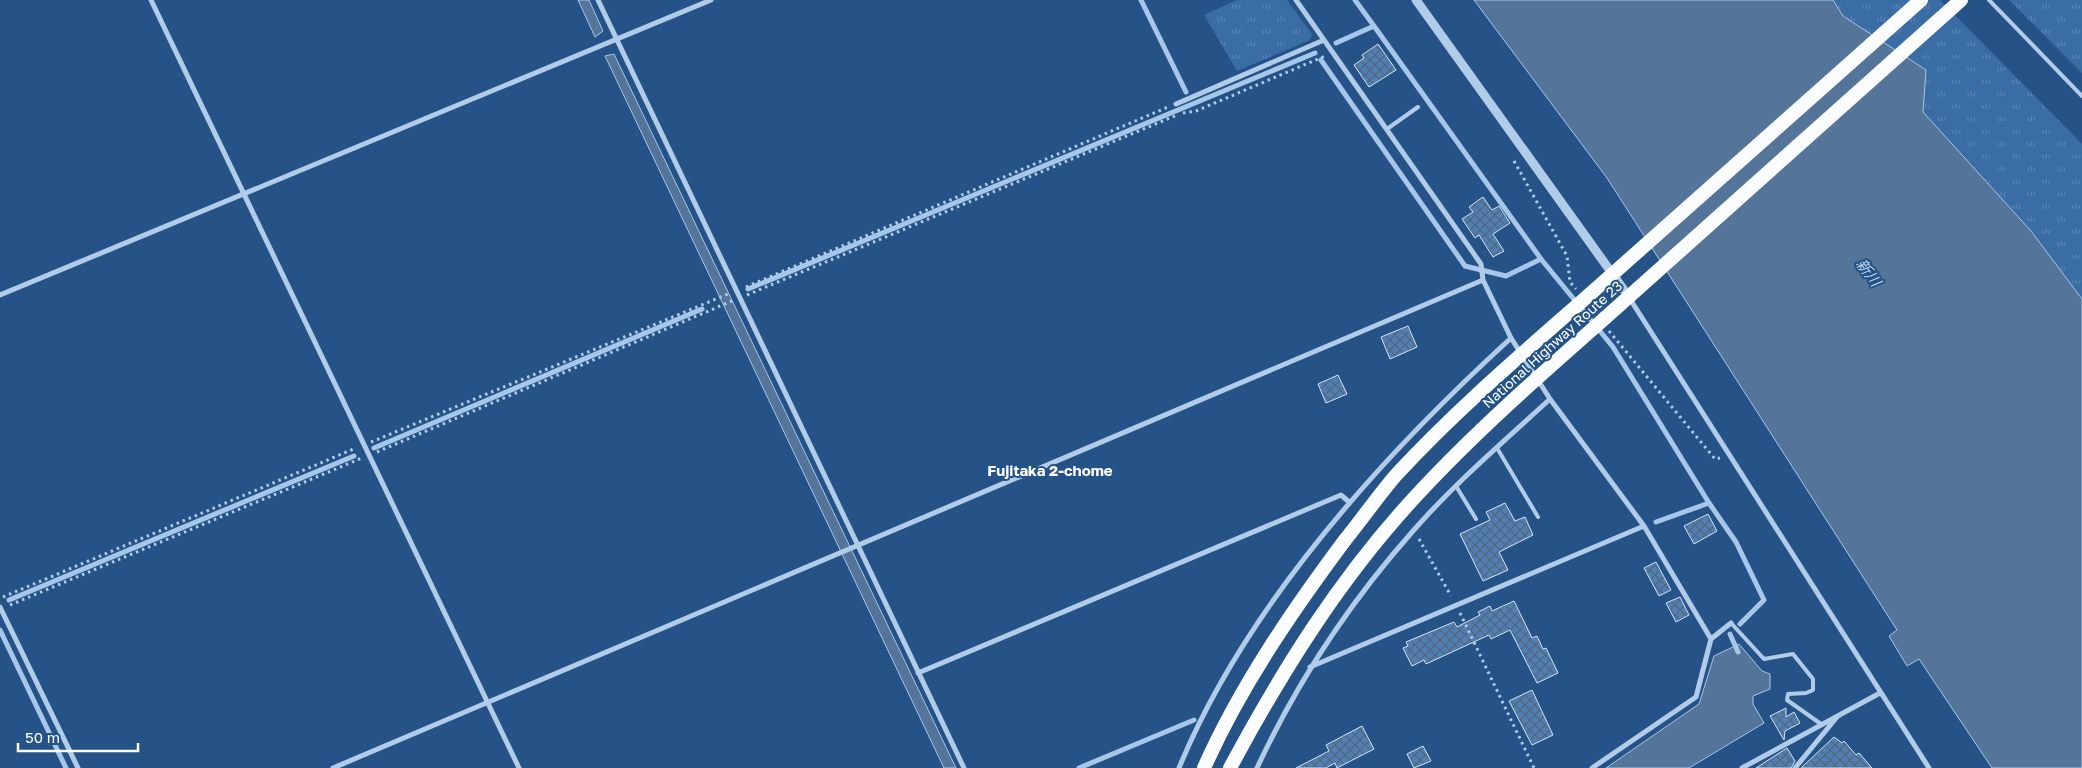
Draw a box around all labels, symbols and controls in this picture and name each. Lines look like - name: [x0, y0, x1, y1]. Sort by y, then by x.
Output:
- water label: 新川: [1853, 255, 1886, 291]
- street label: National Highway Route 23: [1479, 277, 1625, 411]
- district label: Fujitaka 2-chome: [987, 461, 1113, 479]
- scale bar: [18, 720, 138, 752]
- text: 50 m: [25, 728, 60, 746]

